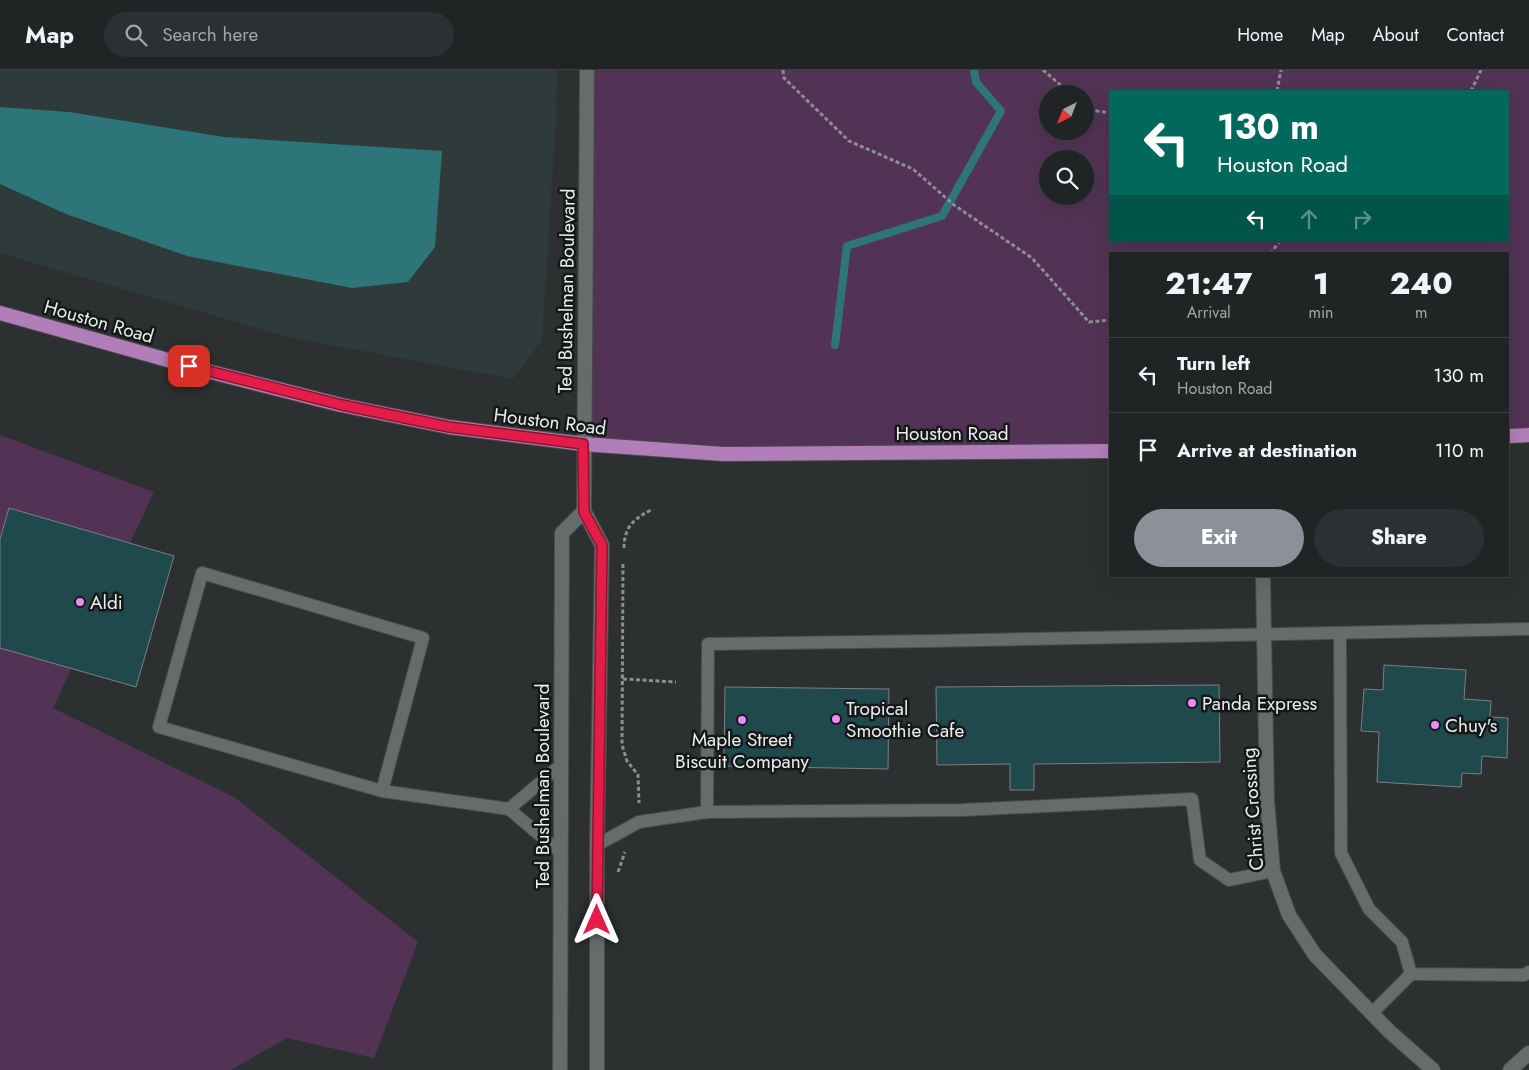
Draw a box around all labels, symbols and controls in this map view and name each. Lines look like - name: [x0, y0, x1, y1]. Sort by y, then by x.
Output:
- search box: [104, 12, 454, 57]
- text: Map: [25, 17, 74, 52]
- icon: search: [122, 21, 150, 49]
- text: Search here: [162, 21, 258, 48]
- text: Home: [1237, 22, 1283, 48]
- text: Map: [1311, 22, 1345, 48]
- text: About: [1373, 22, 1418, 48]
- text: Contact: [1446, 22, 1504, 48]
- north arrow: [1039, 85, 1094, 140]
- map controls: [1039, 85, 1094, 205]
- text: 130 m: [1217, 102, 1319, 152]
- icon: left: [1134, 110, 1199, 175]
- text: Houston Road: [1217, 148, 1348, 180]
- button: search: [1039, 150, 1094, 205]
- street label: Ted Bushelman Boulevard: [551, 188, 582, 394]
- icon: left: [1242, 205, 1270, 233]
- icon: ahead: [1295, 205, 1323, 233]
- icon: right: [1348, 205, 1376, 233]
- text: 21:47: [1165, 262, 1252, 305]
- text: 1: [1313, 262, 1329, 305]
- text: 240: [1390, 262, 1453, 305]
- street label: Houston Road: [41, 293, 157, 350]
- text: Arrival: [1187, 301, 1231, 324]
- text: min: [1308, 301, 1334, 324]
- text: m: [1415, 301, 1428, 324]
- pin: [168, 345, 210, 387]
- text: Turn left: [1177, 350, 1250, 377]
- icon: arrive: [175, 352, 203, 380]
- icon: left: [1134, 361, 1162, 389]
- text: 130 m: [1433, 362, 1484, 389]
- text: Houston Road: [1177, 377, 1272, 400]
- street label: Houston Road: [492, 401, 608, 442]
- street label: Houston Road: [895, 420, 1009, 447]
- icon: arrive: [1134, 436, 1162, 464]
- text: Arrive at destination: [1177, 437, 1357, 464]
- text: 110 m: [1435, 437, 1484, 464]
- button: Exit: [1134, 509, 1304, 567]
- button: Share: [1314, 509, 1484, 567]
- place label: Aldi: [90, 589, 123, 616]
- marker: Aldi: [74, 596, 86, 608]
- street label: Ted Bushelman Boulevard: [529, 684, 556, 888]
- place label: Panda Express: [1202, 690, 1318, 717]
- place label: Tropical Smoothie Cafe: [846, 695, 965, 744]
- marker: Panda Express: [1186, 697, 1198, 709]
- place label: Chuy's: [1445, 712, 1498, 739]
- marker: Tropical Smoothie Cafe: [830, 713, 842, 725]
- marker: Maple Street Biscuit Company: [736, 714, 748, 726]
- marker: Chuy's: [1429, 719, 1441, 731]
- place label: Maple Street Biscuit Company: [675, 726, 810, 775]
- street label: Christ Crossing: [1235, 747, 1270, 871]
- position arrow: [570, 893, 622, 945]

